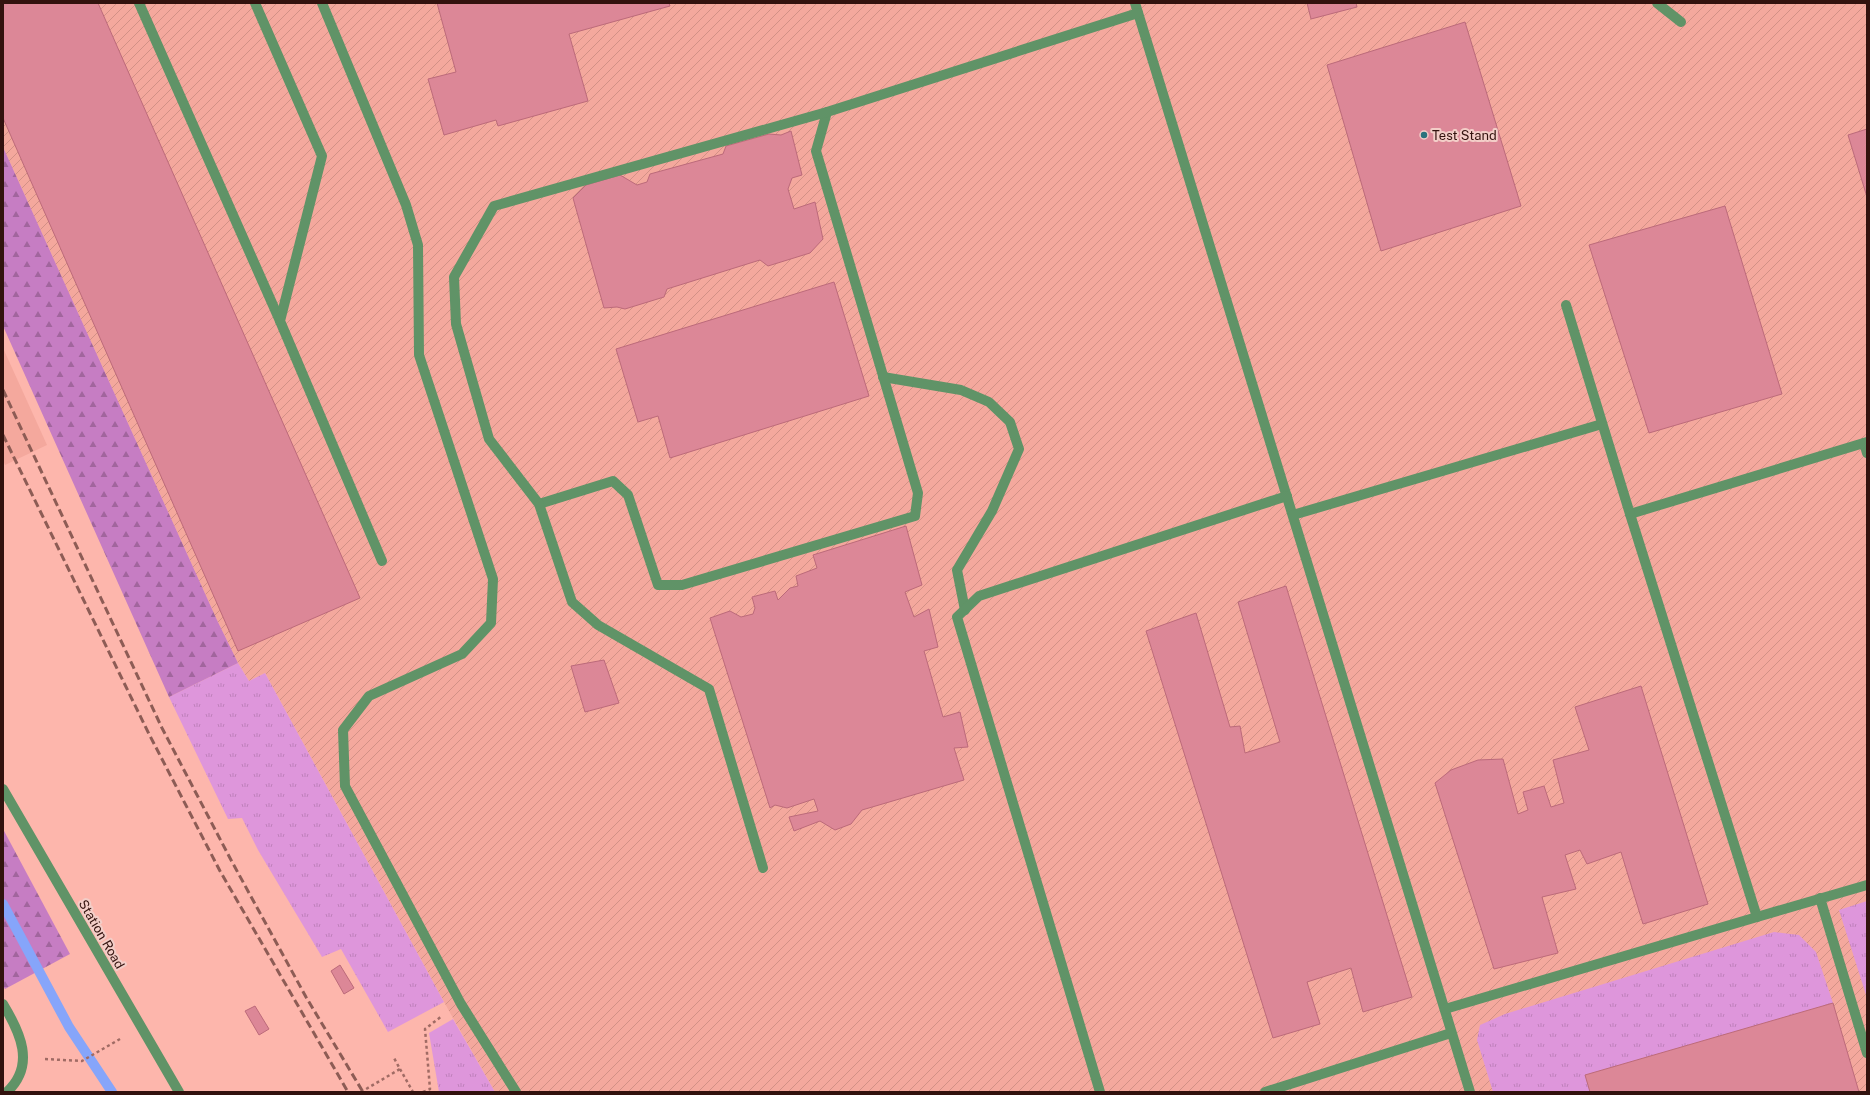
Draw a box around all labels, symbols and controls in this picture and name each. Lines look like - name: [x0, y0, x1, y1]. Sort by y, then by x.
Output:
- place label: Test Stand: [1432, 128, 1497, 143]
- marker: Test Stand: [1419, 130, 1429, 140]
- street label: Station Road: [76, 897, 127, 972]

